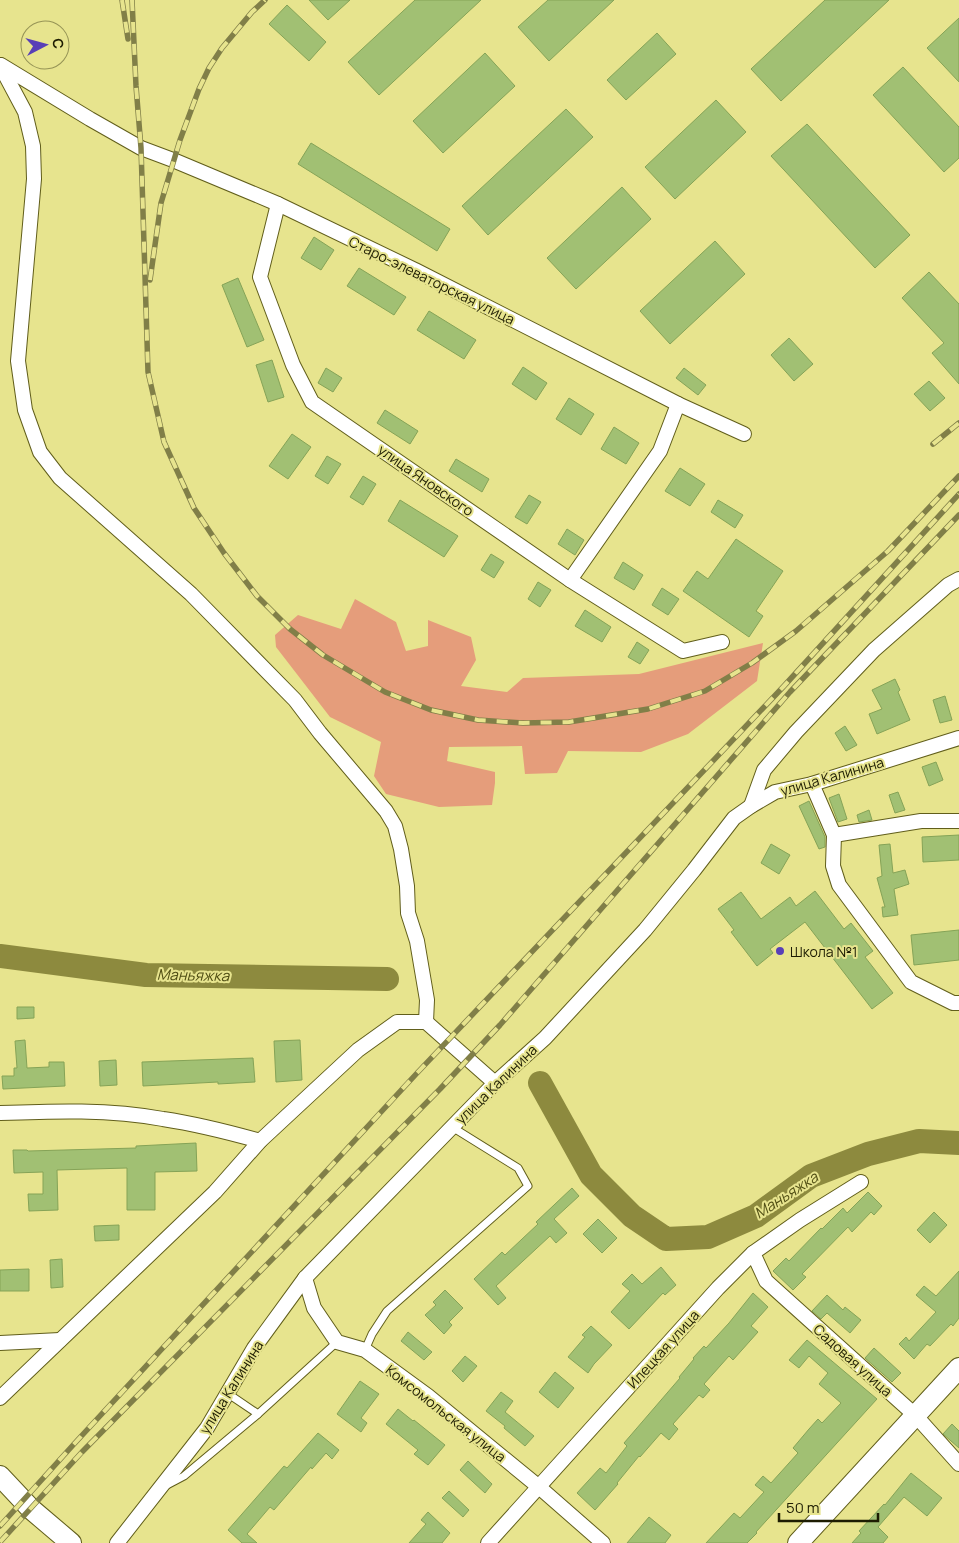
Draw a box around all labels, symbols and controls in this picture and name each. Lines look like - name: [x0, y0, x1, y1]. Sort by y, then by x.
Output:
- north arrow: [20, 20, 70, 70]
- text: С: [48, 37, 68, 50]
- street label: Старо-элеваторская улица: [346, 231, 518, 329]
- street label: улица Яновского: [374, 440, 478, 520]
- street label: улица Калинина: [778, 752, 886, 800]
- place label: Школа №1: [790, 942, 857, 961]
- marker: Школа №1: [774, 945, 786, 957]
- water label: Маньяжка: [157, 964, 230, 986]
- street label: улица Калинина: [451, 1040, 541, 1128]
- water label: Маньяжка: [750, 1166, 823, 1224]
- street label: Илецкая улица: [623, 1306, 703, 1392]
- street label: Садовая улица: [810, 1320, 896, 1400]
- street label: улица Калинина: [195, 1337, 267, 1437]
- street label: Комсомольская улица: [382, 1360, 510, 1466]
- scale bar: [779, 1490, 878, 1522]
- text: 50 m: [786, 1497, 820, 1518]

